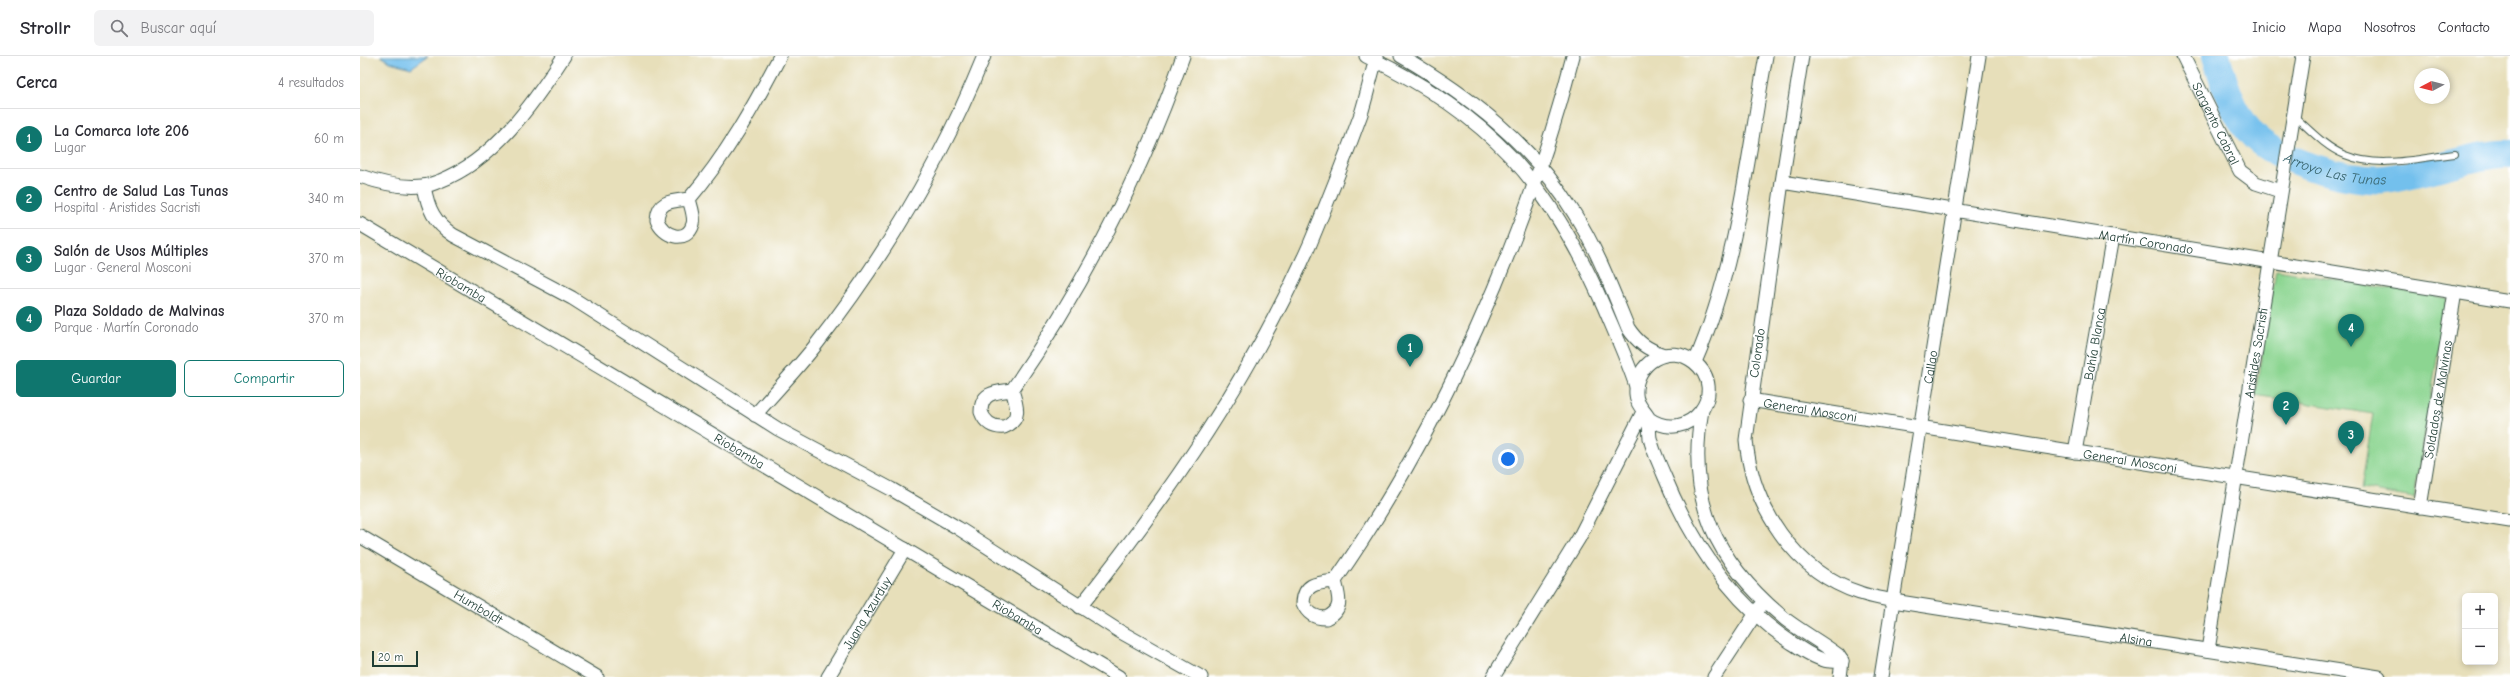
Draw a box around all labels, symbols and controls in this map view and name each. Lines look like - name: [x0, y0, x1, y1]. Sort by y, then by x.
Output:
- search box: [94, 10, 374, 46]
- text: Strollr: [20, 17, 70, 39]
- icon: search: [108, 17, 130, 39]
- text: Buscar aquí: [140, 19, 216, 37]
- text: Inicio: [2252, 19, 2286, 36]
- text: Mapa: [2308, 19, 2342, 36]
- text: Nosotros: [2364, 19, 2416, 36]
- text: Contacto: [2438, 19, 2490, 36]
- north arrow: [2414, 68, 2450, 104]
- text: Cerca: [16, 73, 58, 92]
- text: 4 resultados: [278, 75, 344, 90]
- street label: Sargento Cabral: [2190, 80, 2243, 167]
- text: La Comarca lote 206: [54, 122, 189, 140]
- text: 1: [26, 131, 32, 146]
- text: 60 m: [314, 131, 344, 146]
- text: Lugar: [54, 140, 86, 155]
- water label: Arroyo Las Tunas: [2280, 148, 2387, 188]
- text: Centro de Salud Las Tunas: [54, 182, 228, 200]
- text: 2: [26, 191, 32, 206]
- text: 340 m: [308, 191, 344, 206]
- text: Hospital · Aristides Sacristi: [54, 200, 201, 215]
- street label: Martín Coronado: [2098, 226, 2195, 257]
- text: Salón de Usos Múltiples: [54, 242, 208, 260]
- text: 3: [26, 251, 32, 266]
- text: 370 m: [308, 251, 344, 266]
- text: Lugar · General Mosconi: [54, 260, 191, 275]
- street label: Riobamba: [434, 264, 489, 305]
- text: Plaza Soldado de Malvinas: [54, 302, 224, 320]
- street label: Bahía Blanca: [2080, 306, 2108, 381]
- street label: Aristides Sacristi: [2241, 306, 2270, 399]
- text: 4: [26, 311, 32, 326]
- text: 370 m: [308, 311, 344, 326]
- pin: 4: [2338, 314, 2364, 347]
- text: Parque · Martín Coronado: [54, 320, 199, 335]
- street label: Colorado: [1746, 327, 1768, 379]
- pin: 1: [1397, 334, 1423, 367]
- street label: Soldados de Malvinas: [2420, 339, 2455, 460]
- street label: Callao: [1920, 349, 1940, 385]
- button: Guardar: [16, 360, 176, 397]
- button: Compartir: [184, 360, 344, 397]
- pin: 2: [2273, 392, 2299, 425]
- street label: General Mosconi: [1762, 395, 1858, 424]
- pin: 3: [2338, 421, 2364, 454]
- street label: Riobamba: [712, 430, 767, 471]
- street label: General Mosconi: [2082, 446, 2178, 475]
- your location: [1498, 449, 1518, 469]
- street label: Juana Azurduy: [839, 574, 894, 652]
- street label: Humboldt: [451, 586, 507, 628]
- map controls: [2462, 593, 2498, 665]
- button: +: [2462, 593, 2498, 629]
- street label: Riobamba: [990, 596, 1046, 637]
- street label: Alsina: [2119, 629, 2154, 649]
- button: −: [2462, 629, 2498, 665]
- scale bar: [372, 649, 418, 668]
- text: 20 m: [378, 651, 403, 664]

